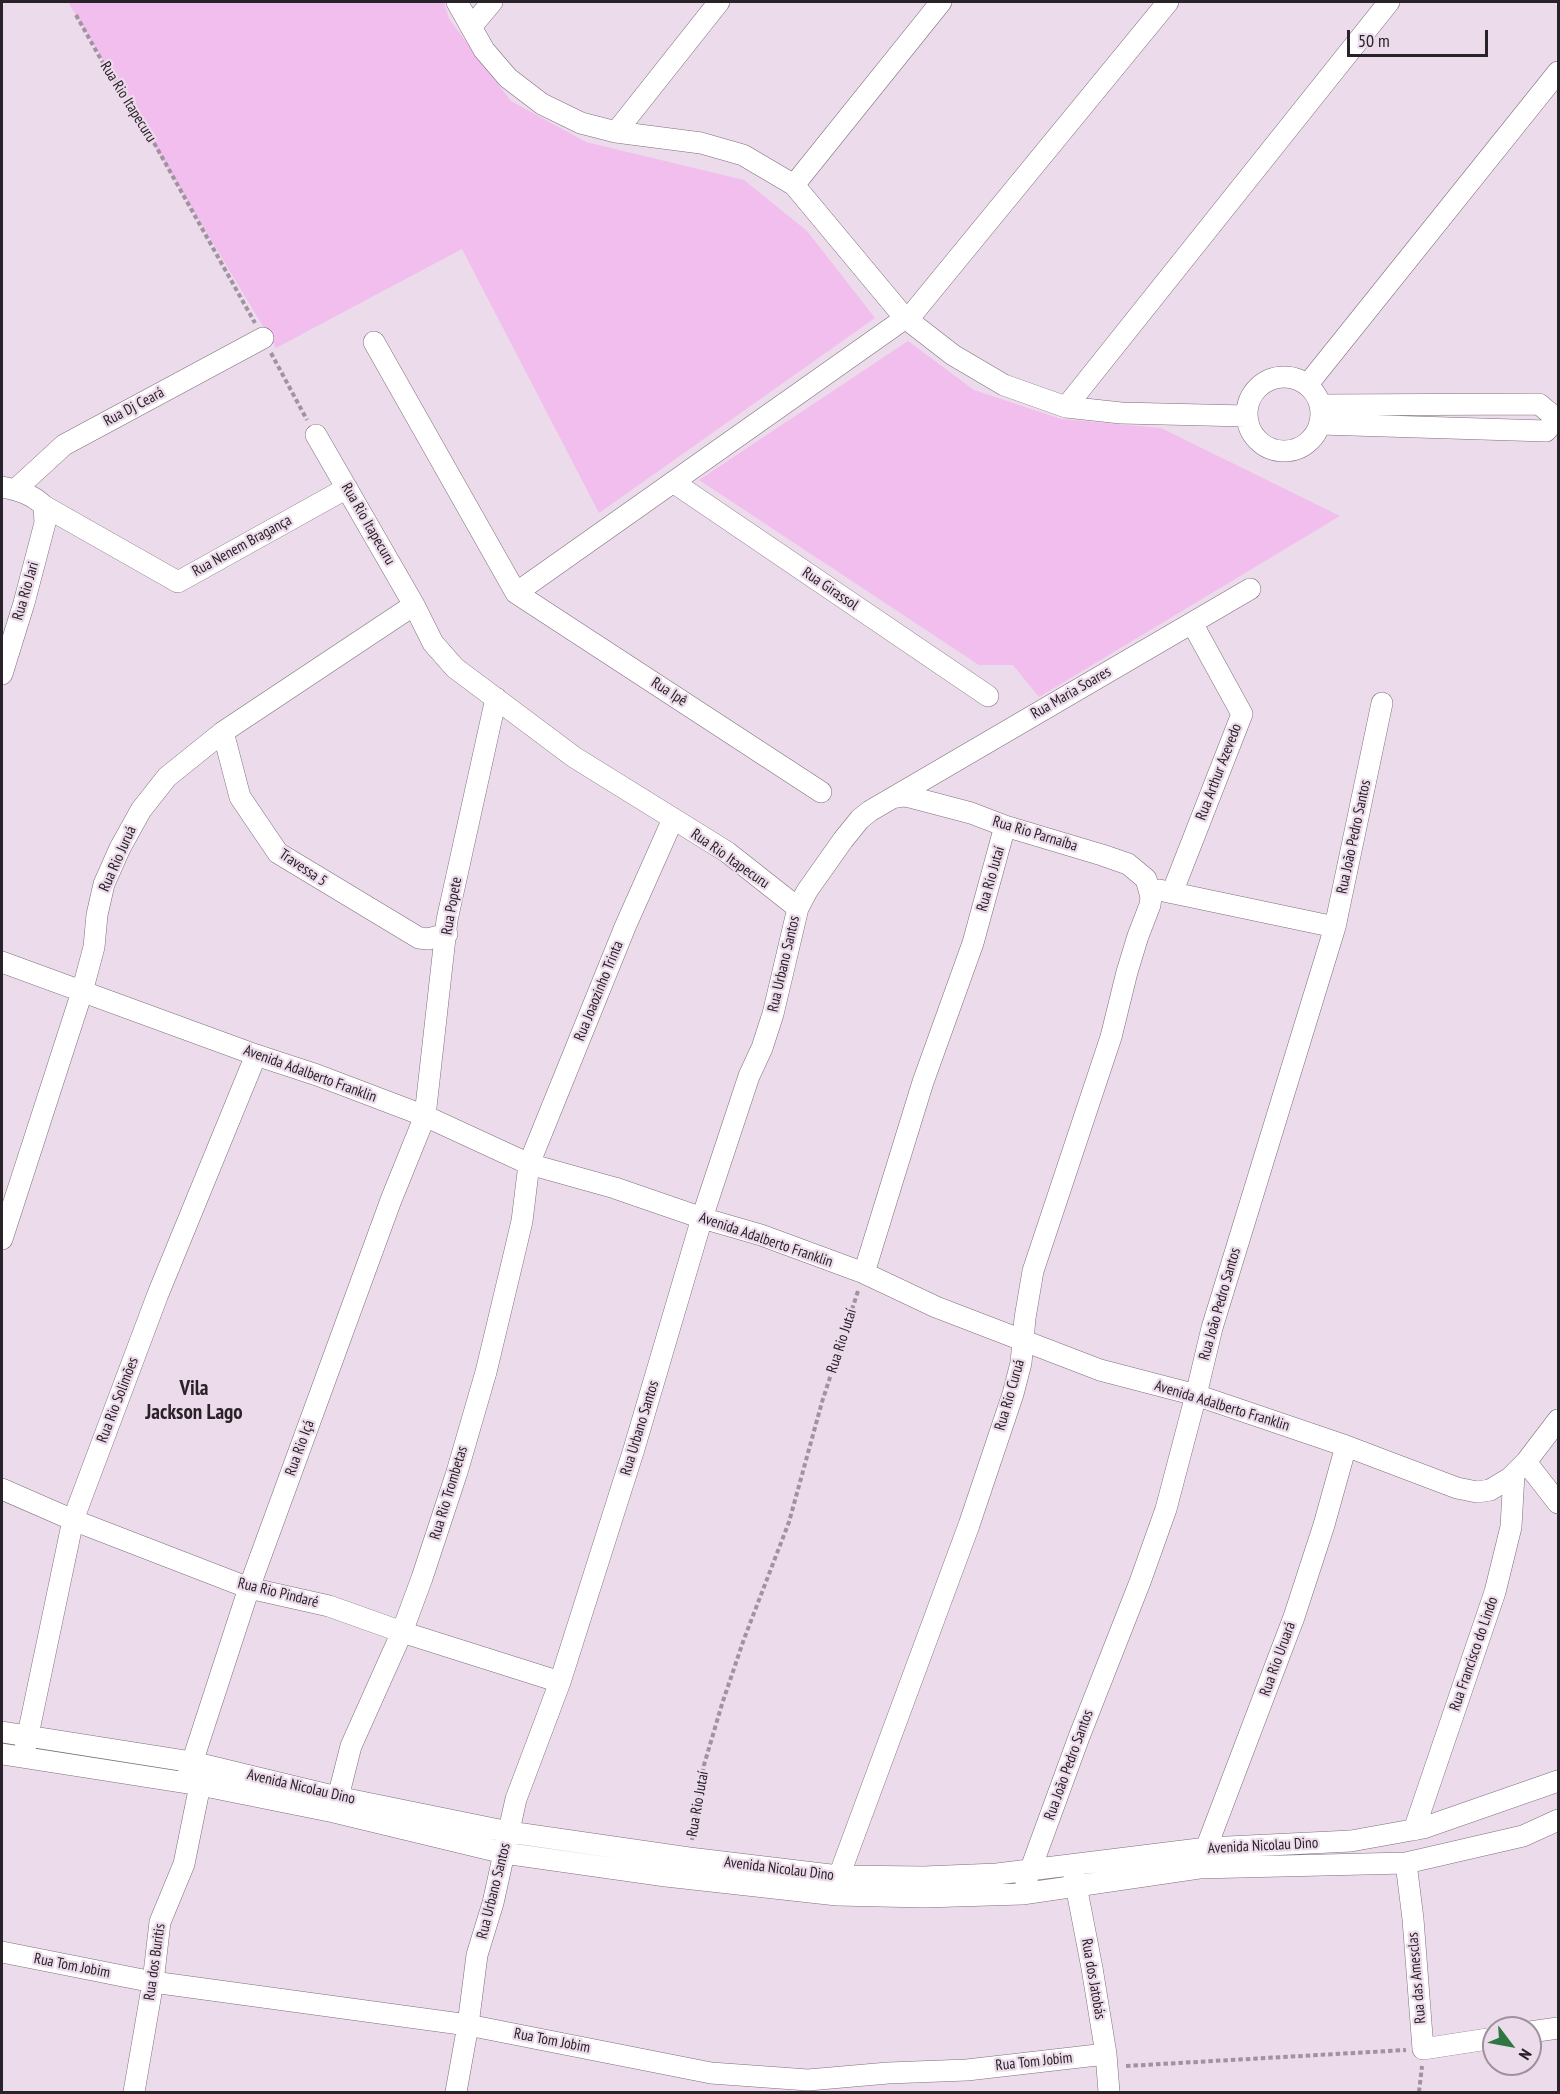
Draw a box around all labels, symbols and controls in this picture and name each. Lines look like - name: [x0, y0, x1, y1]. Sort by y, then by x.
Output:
- scale bar: [1350, 18, 1491, 56]
- text: 50 m: [1358, 29, 1390, 52]
- street label: Rua Rio Itapecuru: [96, 58, 160, 146]
- street label: Rua Dj Ceará: [101, 384, 167, 430]
- street label: Rua Rio Itapecuru: [337, 480, 399, 568]
- street label: Rua Nenem Bragança: [189, 511, 295, 581]
- street label: Rua Rio Jari: [9, 560, 43, 622]
- street label: Rua Girassol: [799, 564, 861, 614]
- street label: Rua Maria Soares: [1028, 663, 1114, 723]
- street label: Rua Ipê: [648, 674, 690, 710]
- street label: Rua Arthur Azevedo: [1192, 721, 1246, 823]
- street label: Rua João Pedro Santos: [1333, 778, 1375, 896]
- street label: Rua Rio Parnaíba: [990, 813, 1080, 855]
- street label: Rua Rio Juruá: [96, 823, 140, 895]
- street label: Rua Rio Itapecuru: [687, 825, 773, 893]
- street label: Rua Rio Jutaí: [973, 845, 1009, 913]
- street label: Travessa 5: [276, 846, 330, 890]
- street label: Rua Popete: [438, 876, 466, 936]
- street label: Rua Urbano Santos: [764, 914, 804, 1014]
- street label: Rua Joaozinho Trinta: [571, 938, 627, 1044]
- street label: Avenida Adalberto Franklin: [241, 1042, 379, 1106]
- street label: Avenida Adalberto Franklin: [697, 1209, 835, 1271]
- street label: Rua João Pedro Santos: [1195, 1246, 1245, 1362]
- street label: Rua Rio Jutaí: [823, 1307, 861, 1375]
- street label: Rua Rio Solimões: [93, 1355, 143, 1445]
- street label: Rua Rio Curuá: [991, 1358, 1029, 1432]
- district label: Vila Jackson Lago: [145, 1376, 243, 1426]
- street label: Avenida Adalberto Franklin: [1152, 1377, 1292, 1435]
- street label: Rua Urbano Santos: [617, 1378, 663, 1478]
- street label: Rua Rio Içá: [282, 1418, 318, 1478]
- street label: Rua Rio Trombetas: [426, 1444, 472, 1542]
- street label: Rua Rio Pindaré: [236, 1574, 320, 1612]
- street label: Rua Francisco do Lindo: [1446, 1595, 1502, 1713]
- street label: Rua Rio Uruará: [1256, 1619, 1300, 1699]
- street label: Rua João Pedro Santos: [1041, 1707, 1097, 1823]
- street label: Avenida Nicolau Dino: [245, 1766, 357, 1808]
- street label: Rua Rio Jutaí: [683, 1770, 713, 1838]
- street label: Avenida Nicolau Dino: [1207, 1834, 1319, 1858]
- street label: Rua Urbano Santos: [473, 1841, 515, 1941]
- street label: Avenida Nicolau Dino: [723, 1853, 835, 1885]
- street label: Rua dos Buritis: [141, 1922, 169, 2002]
- street label: Rua das Amesclas: [1404, 1932, 1430, 2024]
- street label: Rua dos Jatobás: [1077, 1937, 1109, 2021]
- street label: Rua Tom Jobim: [32, 1950, 112, 1982]
- north arrow: [1482, 2016, 1542, 2076]
- street label: Rua Tom Jobim: [512, 2025, 592, 2057]
- text: N: [1515, 2046, 1536, 2063]
- street label: Rua Tom Jobim: [995, 2049, 1073, 2075]

